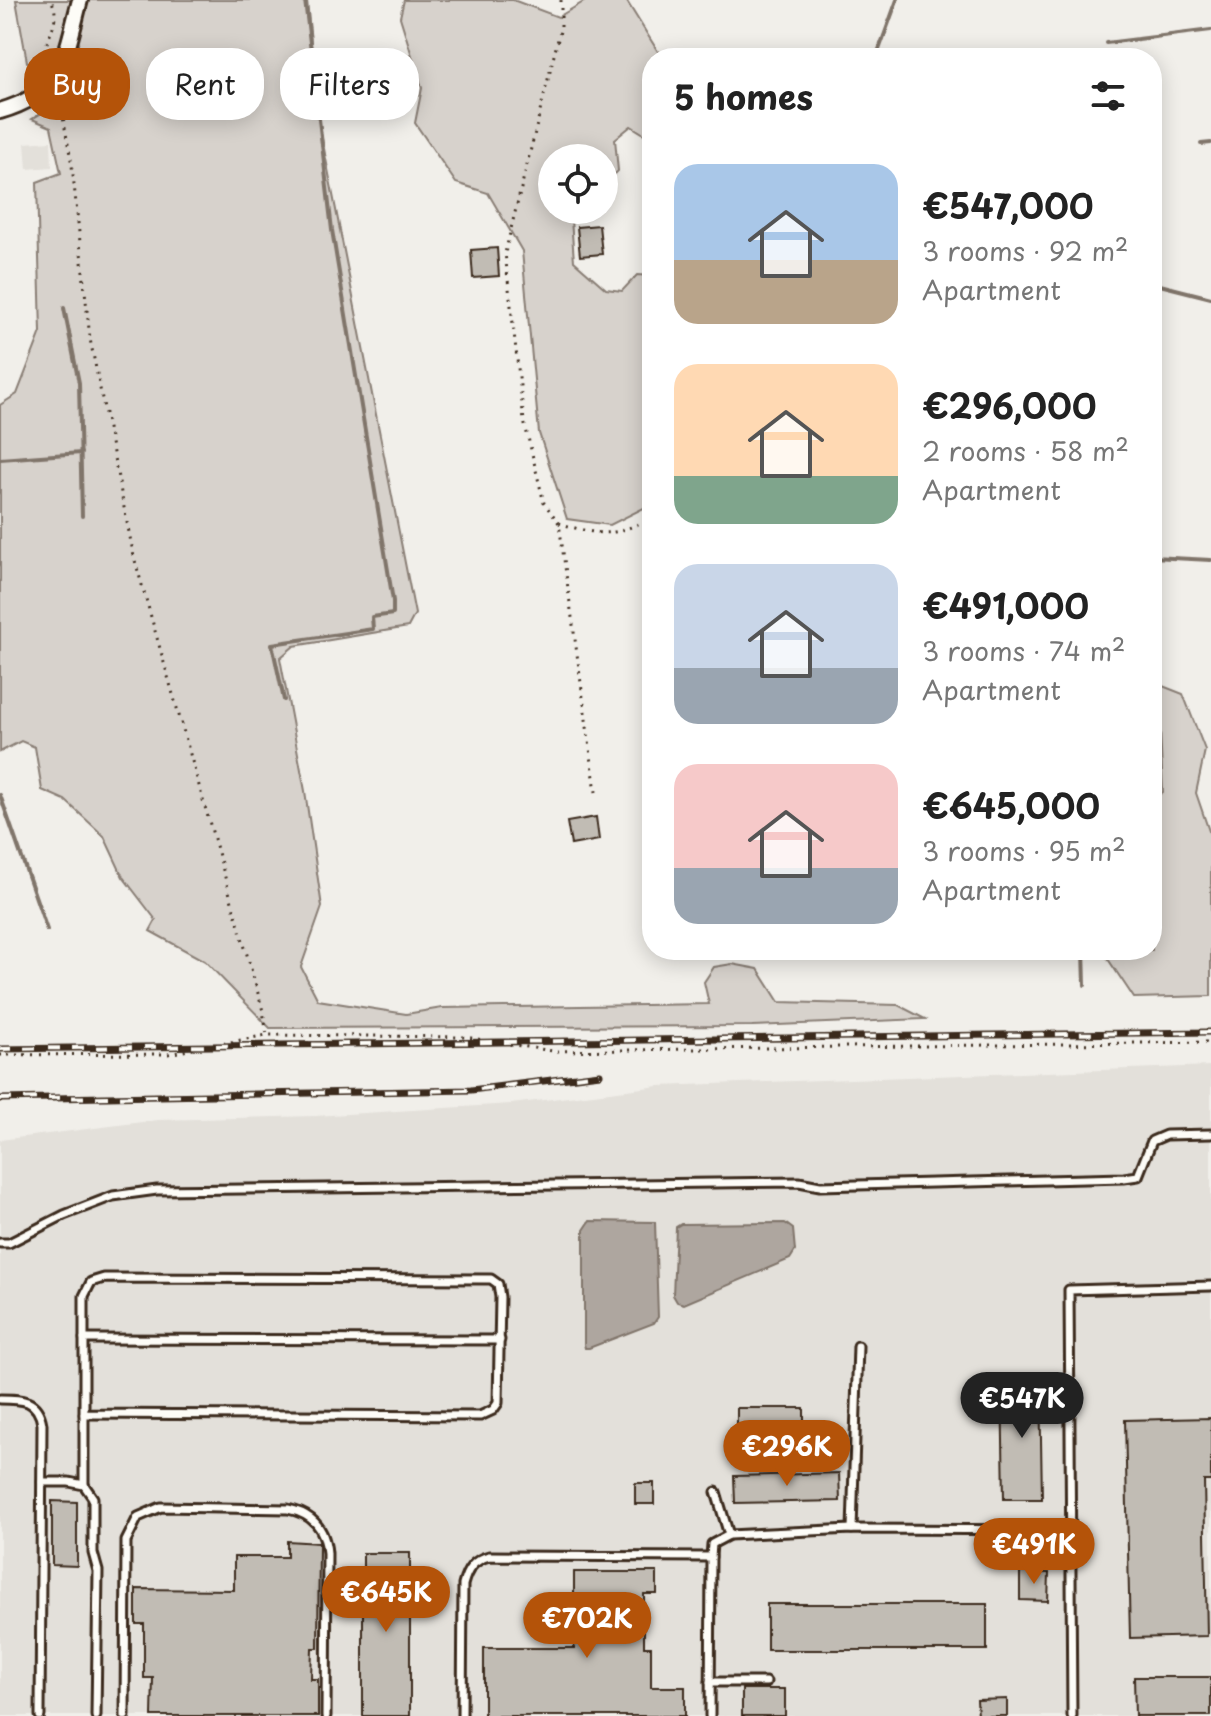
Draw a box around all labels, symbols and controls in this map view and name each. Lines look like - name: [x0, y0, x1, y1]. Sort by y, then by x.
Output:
- chip: Buy: [24, 48, 130, 120]
- chip: Rent: [146, 48, 264, 120]
- chip: Filters: [280, 48, 419, 120]
- text: 5 homes: [674, 70, 813, 122]
- icon: filters: [1086, 74, 1130, 118]
- map controls: [538, 144, 618, 224]
- button: locate: [538, 144, 618, 224]
- text: €547,000: [922, 179, 1094, 231]
- icon: home: [738, 196, 834, 292]
- text: 3 rooms · 92 m²: [922, 231, 1128, 270]
- text: Apartment: [922, 270, 1061, 309]
- text: €296,000: [922, 379, 1097, 431]
- icon: home: [738, 396, 834, 492]
- text: 2 rooms · 58 m²: [922, 431, 1129, 470]
- text: Apartment: [922, 470, 1061, 509]
- text: €491,000: [922, 579, 1089, 631]
- icon: home: [738, 596, 834, 692]
- text: 3 rooms · 74 m²: [922, 631, 1126, 670]
- text: Apartment: [922, 670, 1061, 709]
- text: €645,000: [922, 779, 1100, 831]
- icon: home: [738, 796, 834, 892]
- text: 3 rooms · 95 m²: [922, 831, 1126, 870]
- text: Apartment: [922, 870, 1061, 909]
- pin: €547K: [966, 1372, 1078, 1440]
- text: €547K: [979, 1378, 1065, 1417]
- pin: €296K: [731, 1420, 843, 1488]
- text: €296K: [741, 1426, 833, 1465]
- pin: €491K: [978, 1518, 1090, 1586]
- text: €491K: [992, 1524, 1076, 1563]
- pin: €645K: [330, 1566, 442, 1634]
- text: €645K: [340, 1572, 432, 1611]
- pin: €702K: [531, 1592, 643, 1660]
- text: €702K: [541, 1598, 633, 1637]

